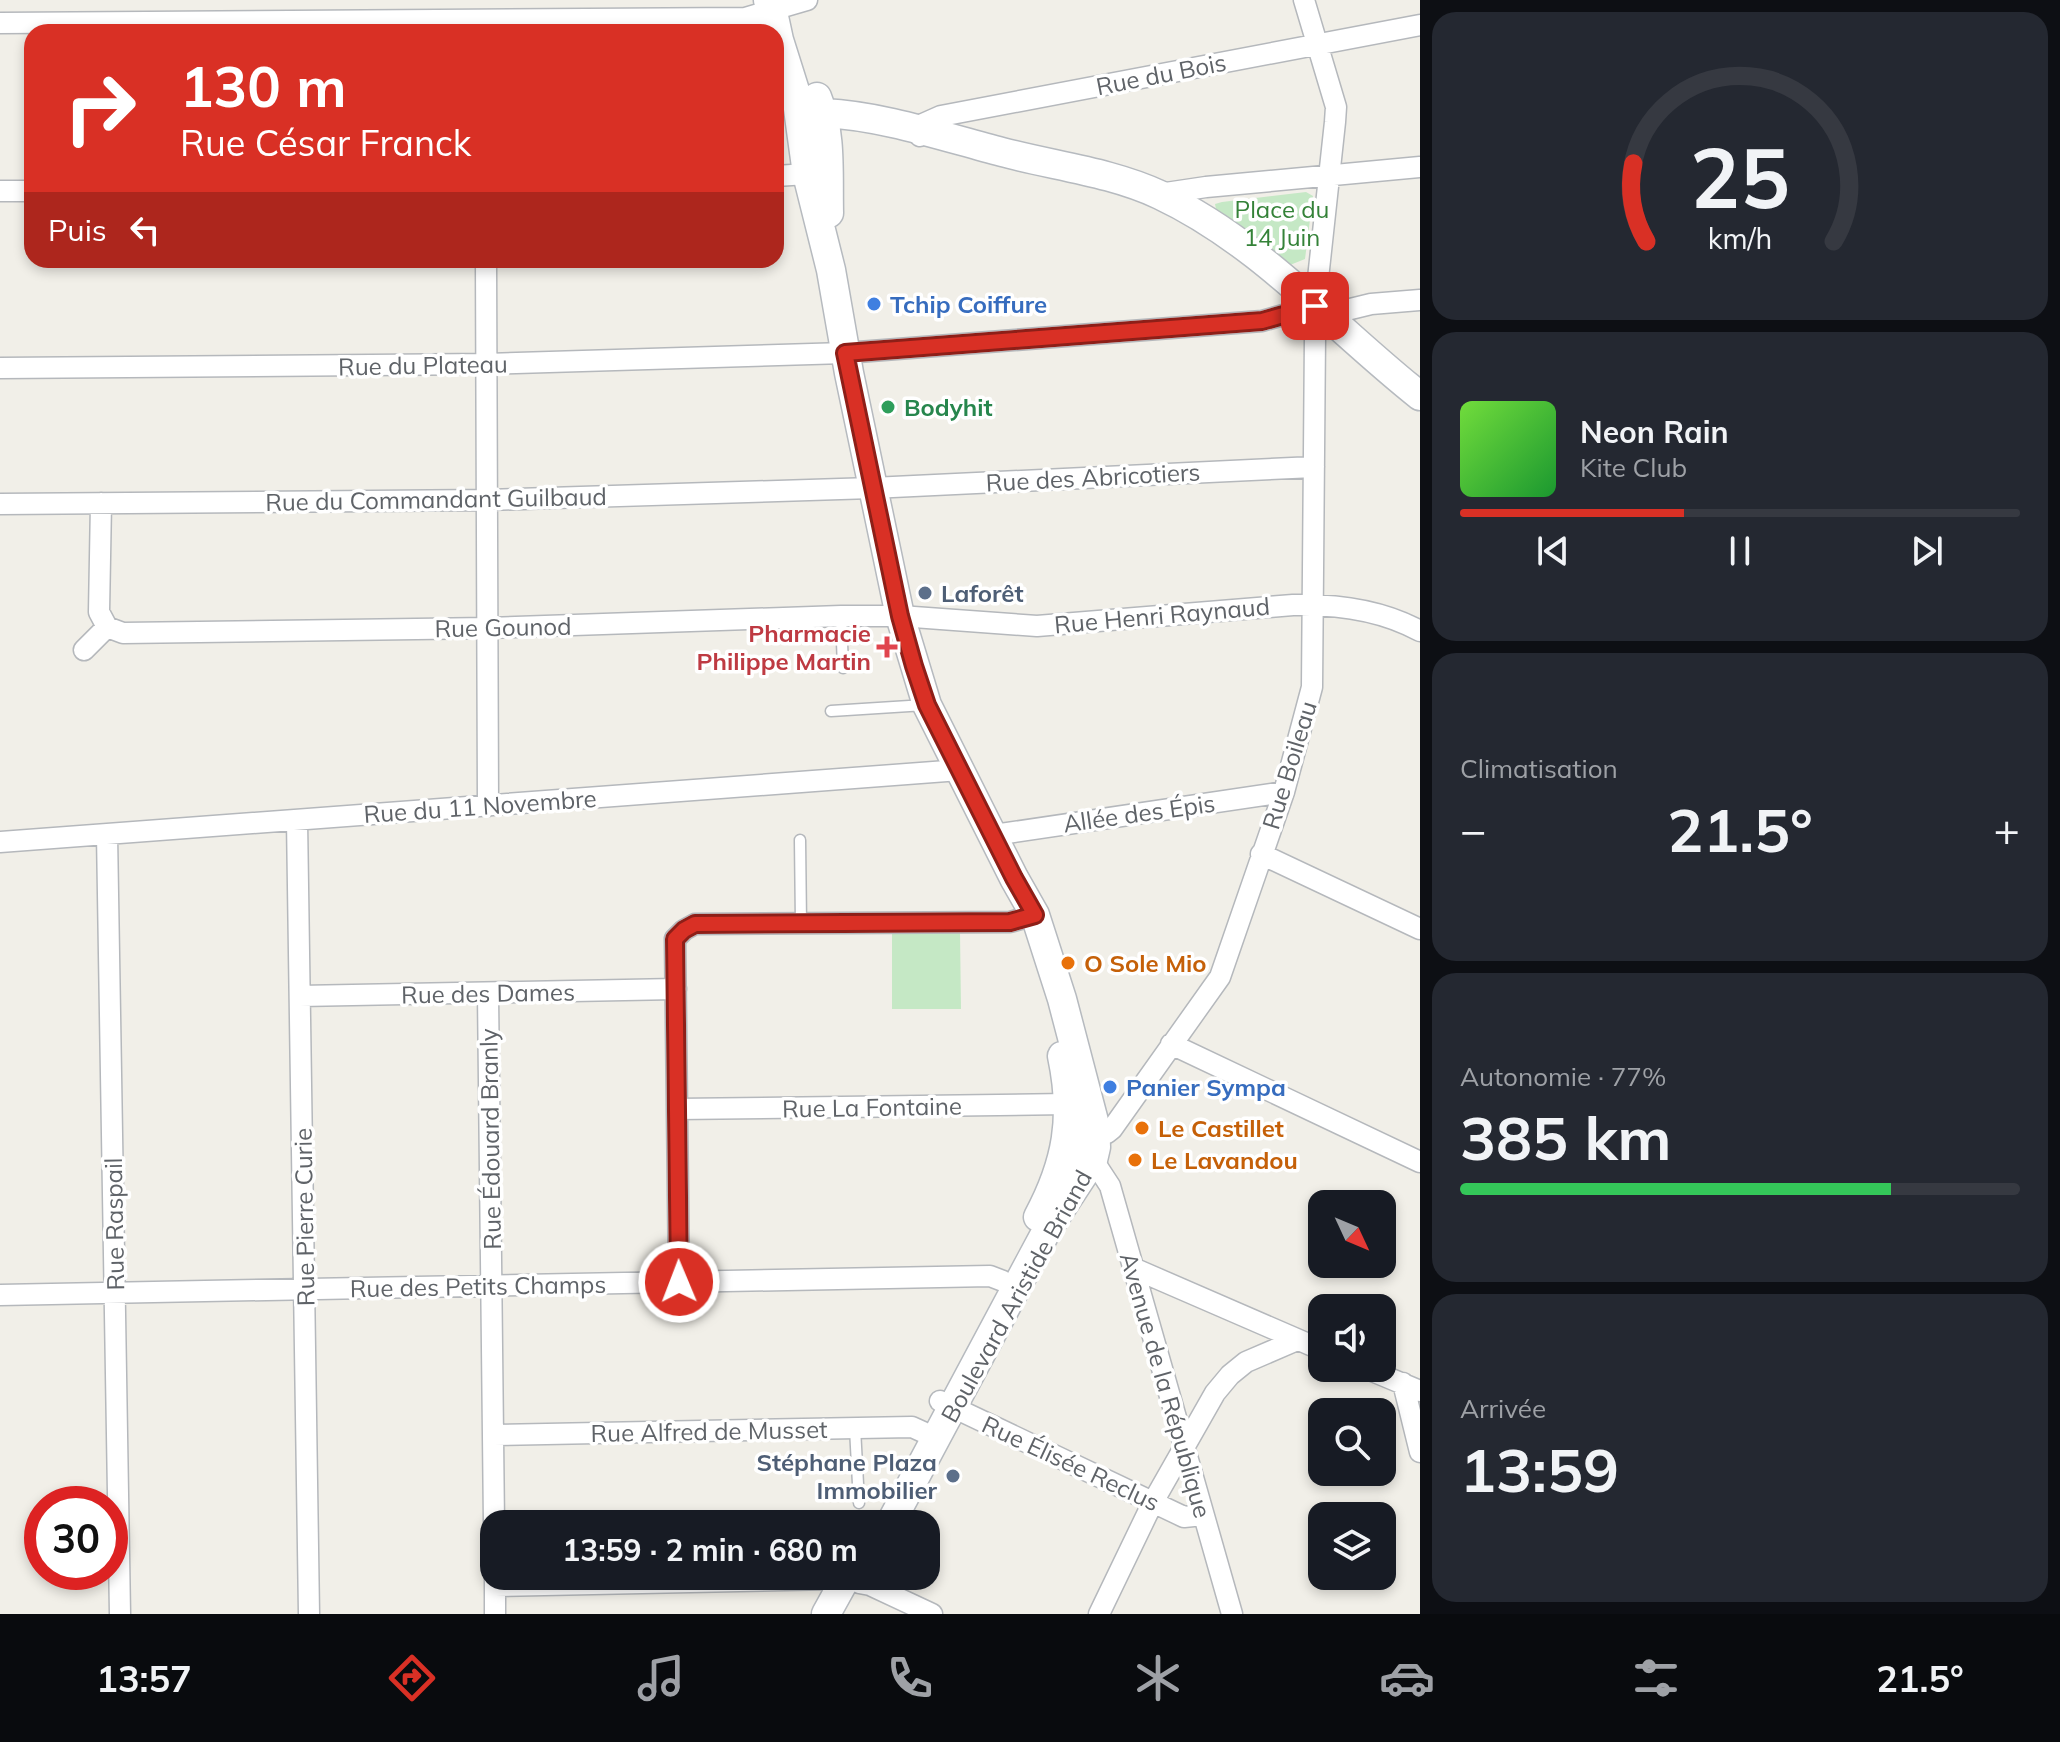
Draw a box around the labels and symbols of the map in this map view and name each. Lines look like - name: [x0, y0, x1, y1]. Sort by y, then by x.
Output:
- street label: Rue du Bois: [1093, 47, 1229, 101]
- park label: Place du 14 Juin: [1235, 194, 1329, 252]
- pin: [1281, 272, 1349, 340]
- place label: Tchip Coiffure: [890, 289, 1047, 319]
- marker: Tchip Coiffure: [865, 295, 883, 313]
- street label: Rue du Plateau: [338, 349, 508, 381]
- place label: Bodyhit: [904, 392, 993, 422]
- marker: Bodyhit: [879, 398, 897, 416]
- street label: Rue des Abricotiers: [985, 456, 1201, 498]
- street label: Rue du Commandant Guilbaud: [265, 481, 607, 517]
- place label: Laforêt: [941, 578, 1024, 608]
- marker: Laforêt: [916, 584, 934, 602]
- street label: Rue Henri Raynaud: [1053, 591, 1271, 639]
- street label: Rue Gounod: [434, 611, 572, 643]
- place label: Pharmacie Philippe Martin: [697, 618, 871, 676]
- marker: Pharmacie Philippe Martin: [878, 638, 896, 656]
- street label: Rue Boileau: [1255, 697, 1323, 833]
- street label: Rue du 11 Novembre: [362, 783, 598, 829]
- street label: Allée des Épis: [1061, 787, 1217, 839]
- place label: O Sole Mio: [1084, 948, 1207, 978]
- marker: O Sole Mio: [1059, 954, 1077, 972]
- street label: Rue des Dames: [401, 976, 575, 1010]
- street label: Rue Édouard Branly: [473, 1028, 507, 1250]
- place label: Panier Sympa: [1126, 1072, 1286, 1102]
- marker: Panier Sympa: [1101, 1078, 1119, 1096]
- street label: Rue La Fontaine: [782, 1090, 962, 1124]
- place label: Le Castillet: [1158, 1113, 1284, 1143]
- marker: Le Castillet: [1133, 1119, 1151, 1137]
- street label: Rue Pierre Curie: [287, 1128, 321, 1306]
- place label: Le Lavandou: [1151, 1145, 1298, 1175]
- marker: Le Lavandou: [1126, 1151, 1144, 1169]
- street label: Rue Raspail: [98, 1157, 130, 1291]
- street label: Boulevard Aristide Briand: [934, 1165, 1098, 1427]
- north arrow: [1308, 1190, 1396, 1278]
- position arrow: [637, 1240, 721, 1324]
- street label: Avenue de la République: [1114, 1249, 1218, 1521]
- street label: Rue des Petits Champs: [350, 1269, 606, 1303]
- street label: Rue Élisée Reclus: [978, 1409, 1164, 1517]
- street label: Rue Alfred de Musset: [590, 1414, 828, 1448]
- place label: Stéphane Plaza Immobilier: [757, 1447, 938, 1505]
- marker: Stéphane Plaza Immobilier: [944, 1467, 962, 1485]
- speed limit sign: 30: [24, 1486, 128, 1590]

